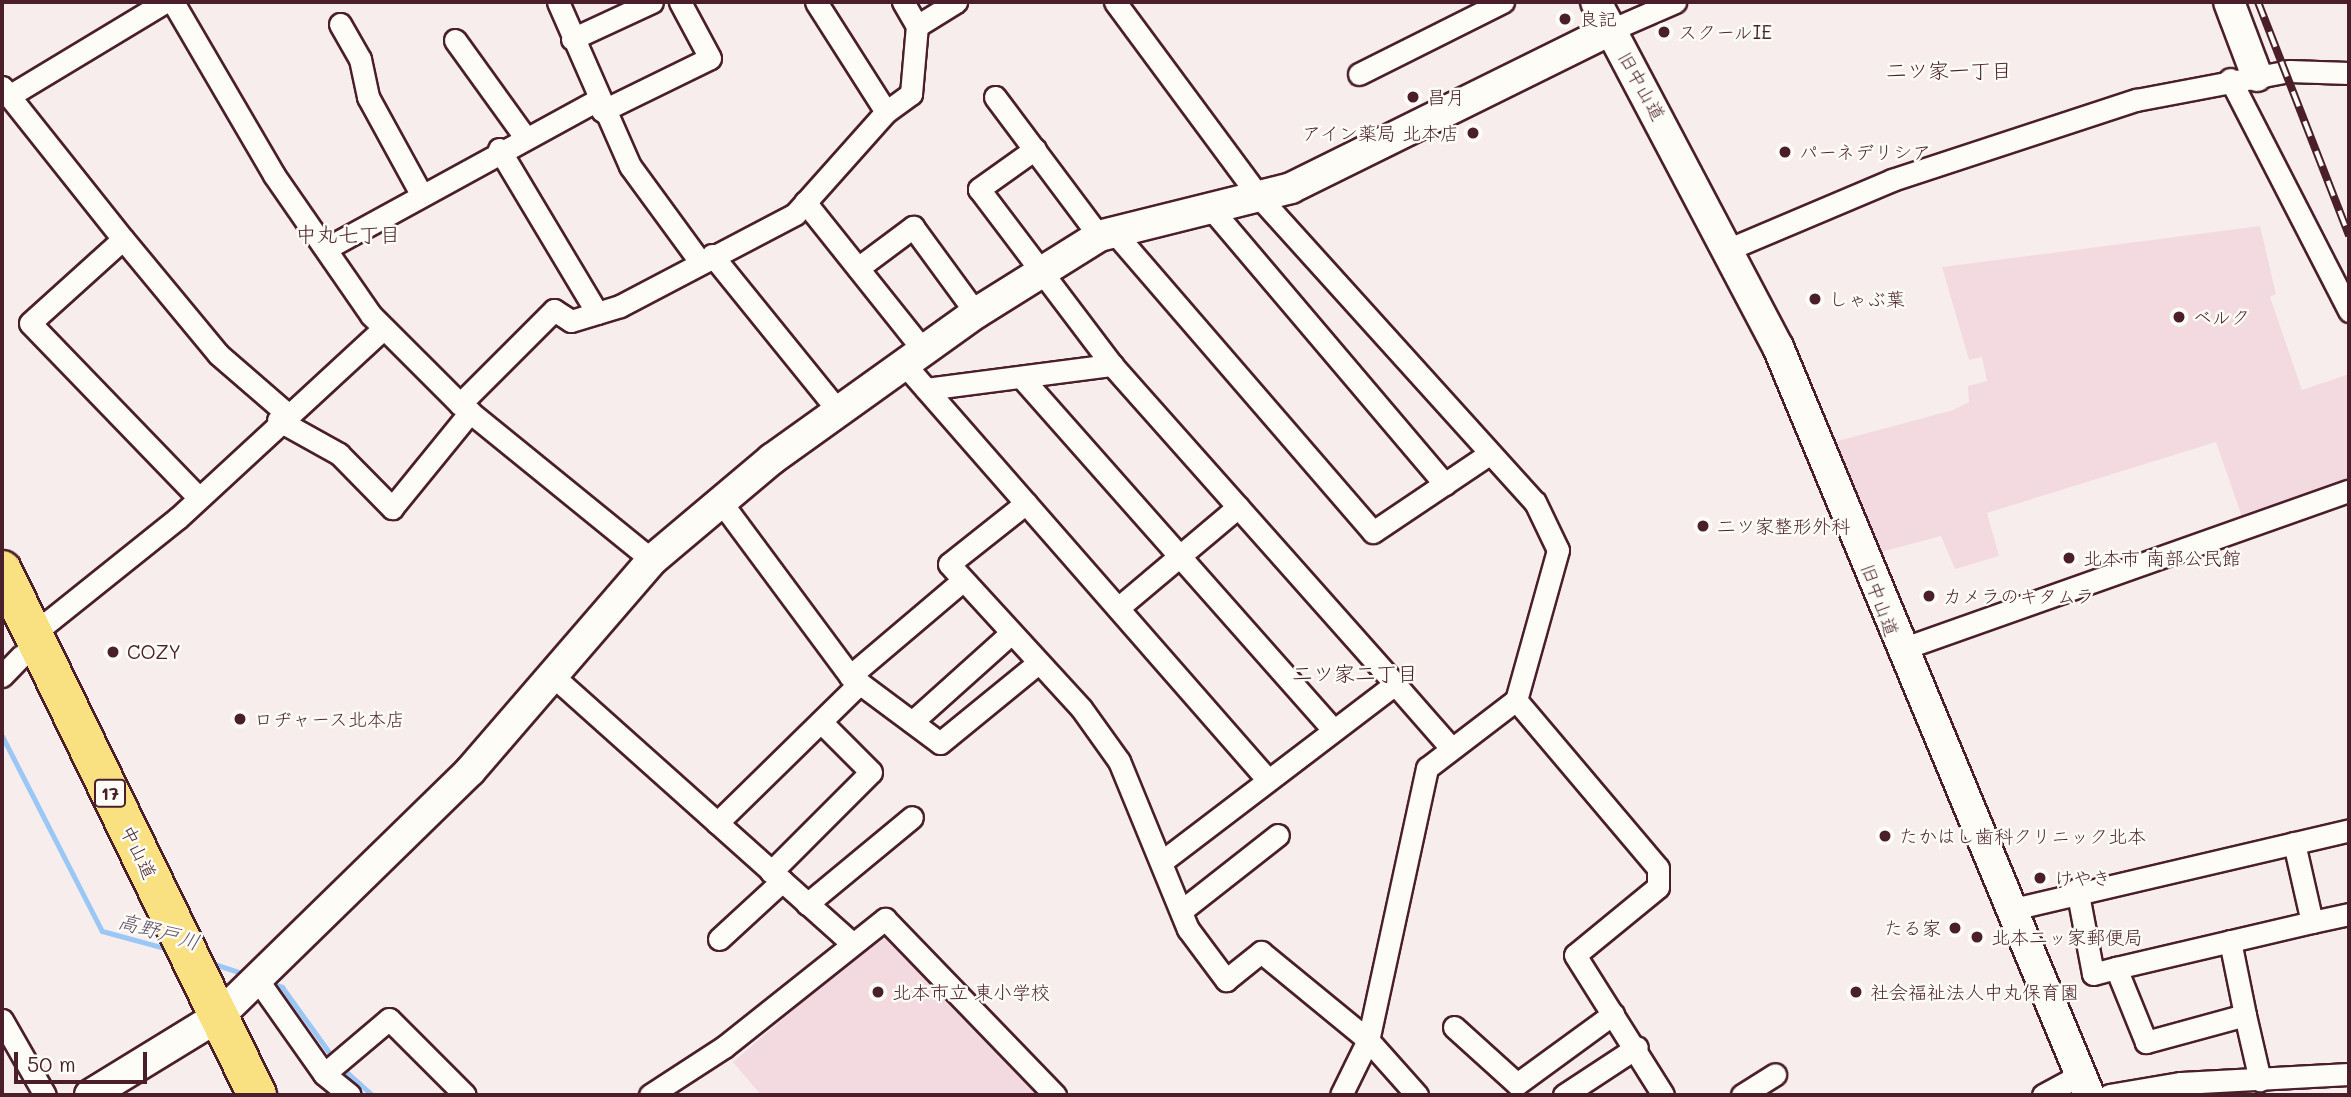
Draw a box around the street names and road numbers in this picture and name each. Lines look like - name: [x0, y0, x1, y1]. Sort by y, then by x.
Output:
- street label: 旧中山道: [1614, 47, 1670, 125]
- street label: 旧中山道: [1856, 560, 1904, 640]
- road number: 17: [92, 778, 128, 808]
- street label: 中山道: [116, 821, 162, 883]

